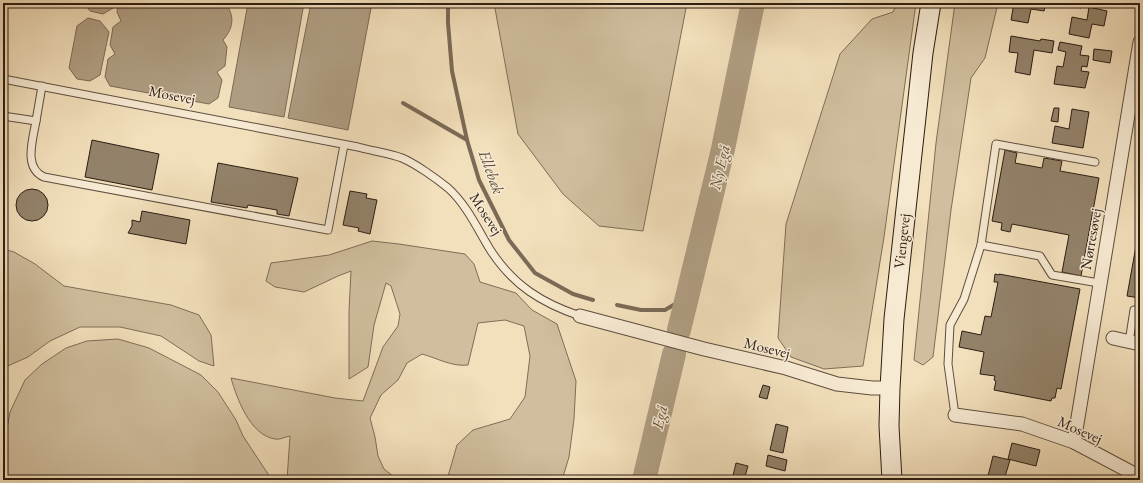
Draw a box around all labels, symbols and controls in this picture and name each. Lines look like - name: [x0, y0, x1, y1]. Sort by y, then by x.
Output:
- street label: Mosevej: [147, 81, 197, 108]
- water label: Ny Egå: [704, 142, 735, 193]
- water label: Ellebæk: [474, 146, 509, 198]
- street label: Mosevej: [466, 189, 507, 239]
- street label: Nørresøvej: [1076, 207, 1105, 271]
- street label: Viengevej: [889, 213, 914, 269]
- street label: Mosevej: [742, 333, 792, 362]
- water label: Egå: [646, 403, 672, 432]
- street label: Mosevej: [1055, 411, 1105, 448]

